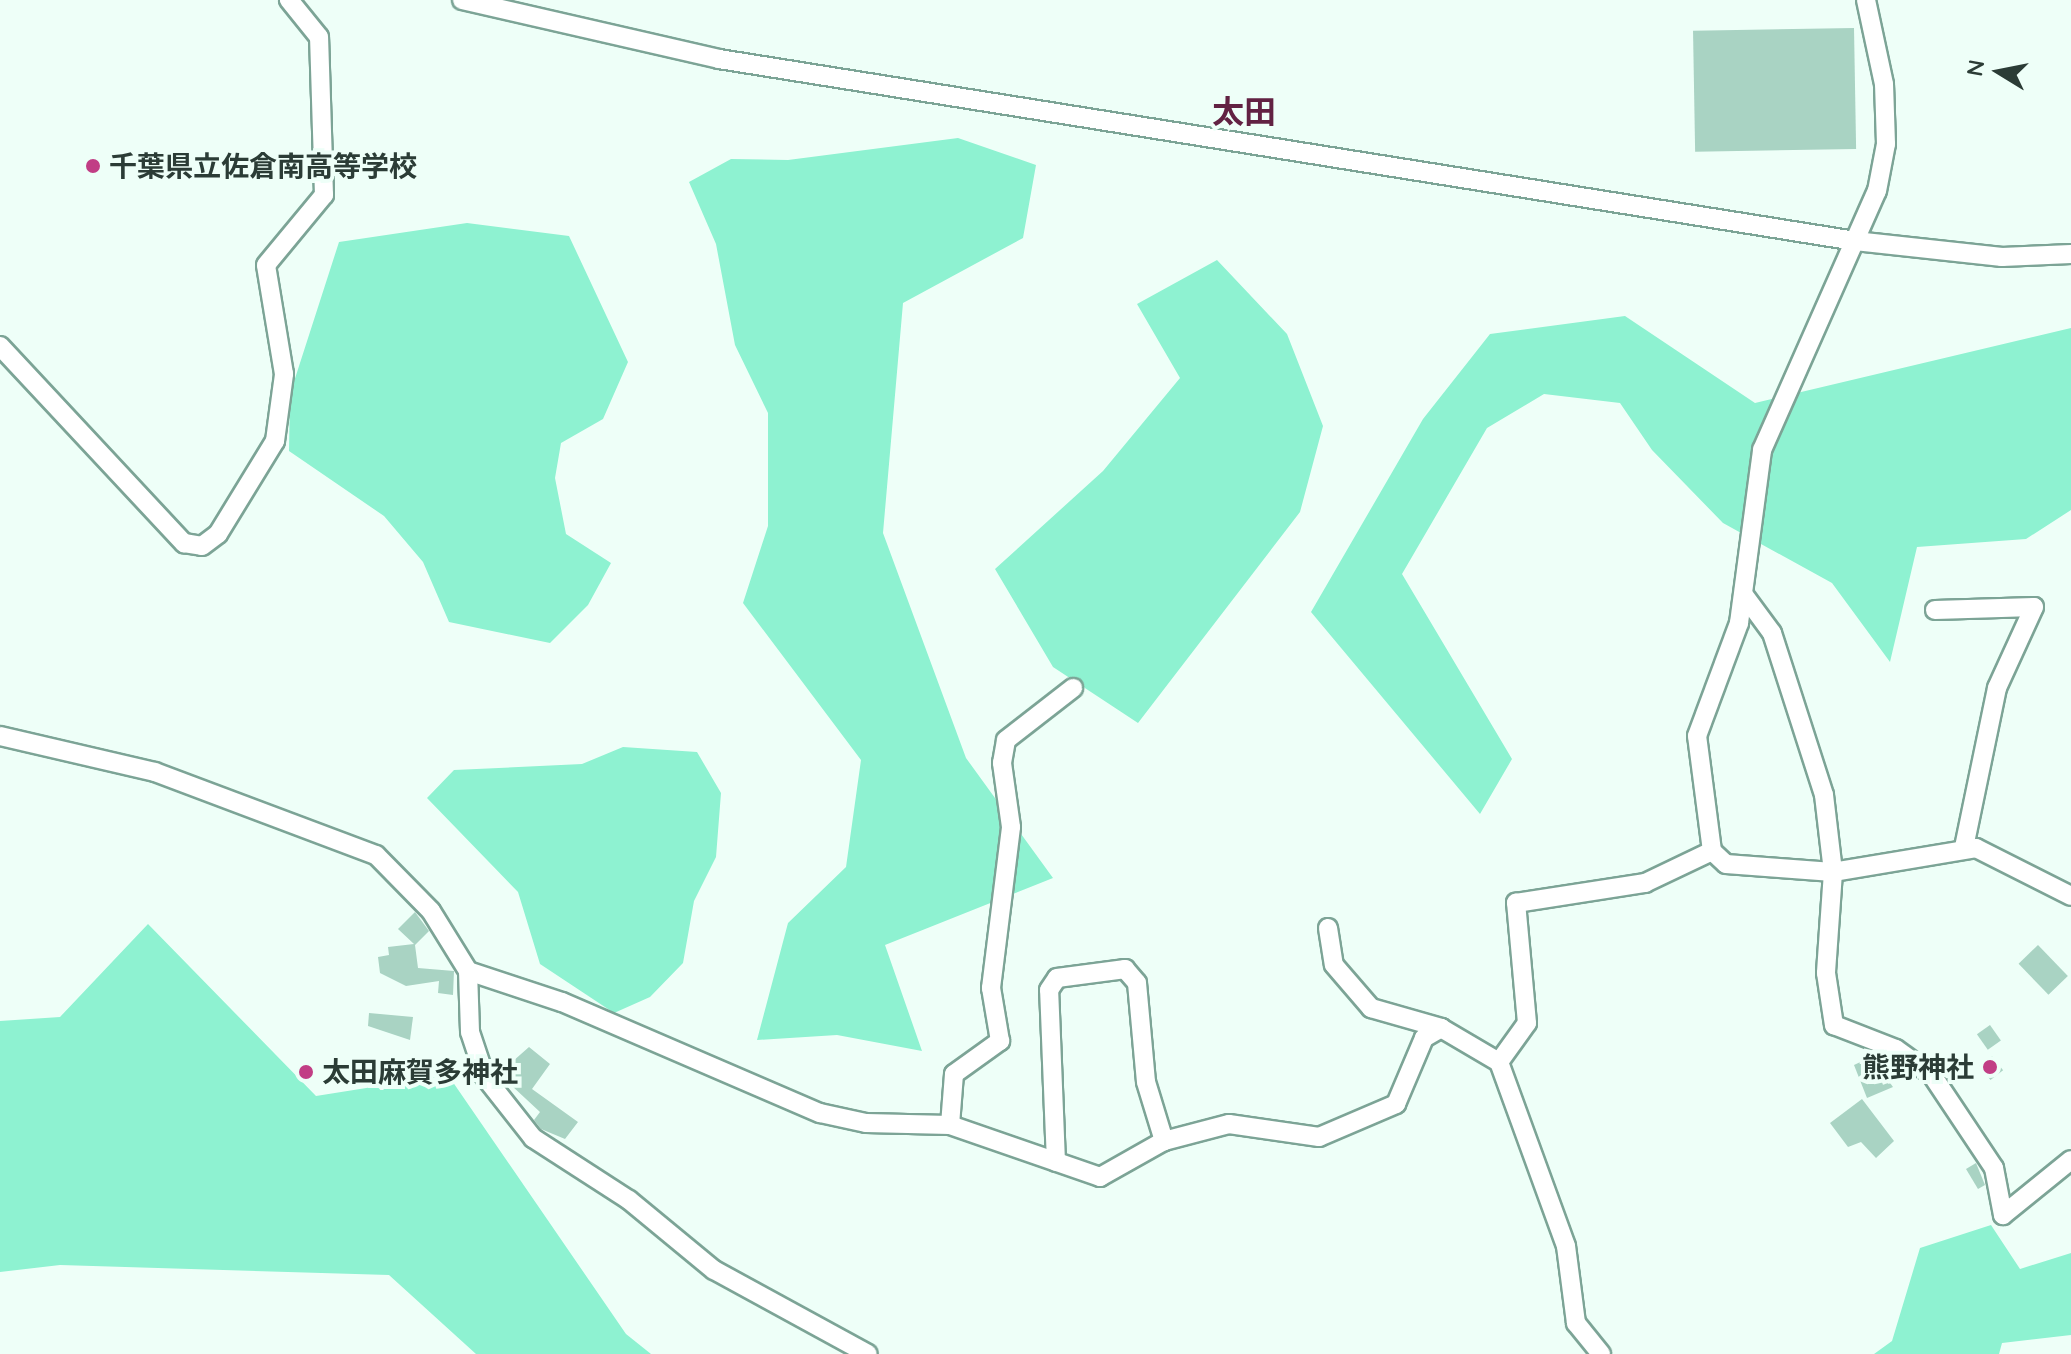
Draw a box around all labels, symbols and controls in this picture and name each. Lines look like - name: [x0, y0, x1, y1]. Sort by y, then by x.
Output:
- north arrow: [1959, 32, 2039, 112]
- text: N: [1960, 57, 1991, 78]
- district label: 太田: [1212, 92, 1276, 130]
- place label: 千葉県立佐倉南高等学校: [109, 149, 417, 183]
- marker: 千葉県立佐倉南高等学校: [84, 157, 102, 175]
- place label: 熊野神社: [1862, 1050, 1974, 1084]
- place label: 太田麻賀多神社: [322, 1055, 518, 1089]
- marker: 熊野神社: [1981, 1058, 1999, 1076]
- marker: 太田麻賀多神社: [297, 1063, 315, 1081]

